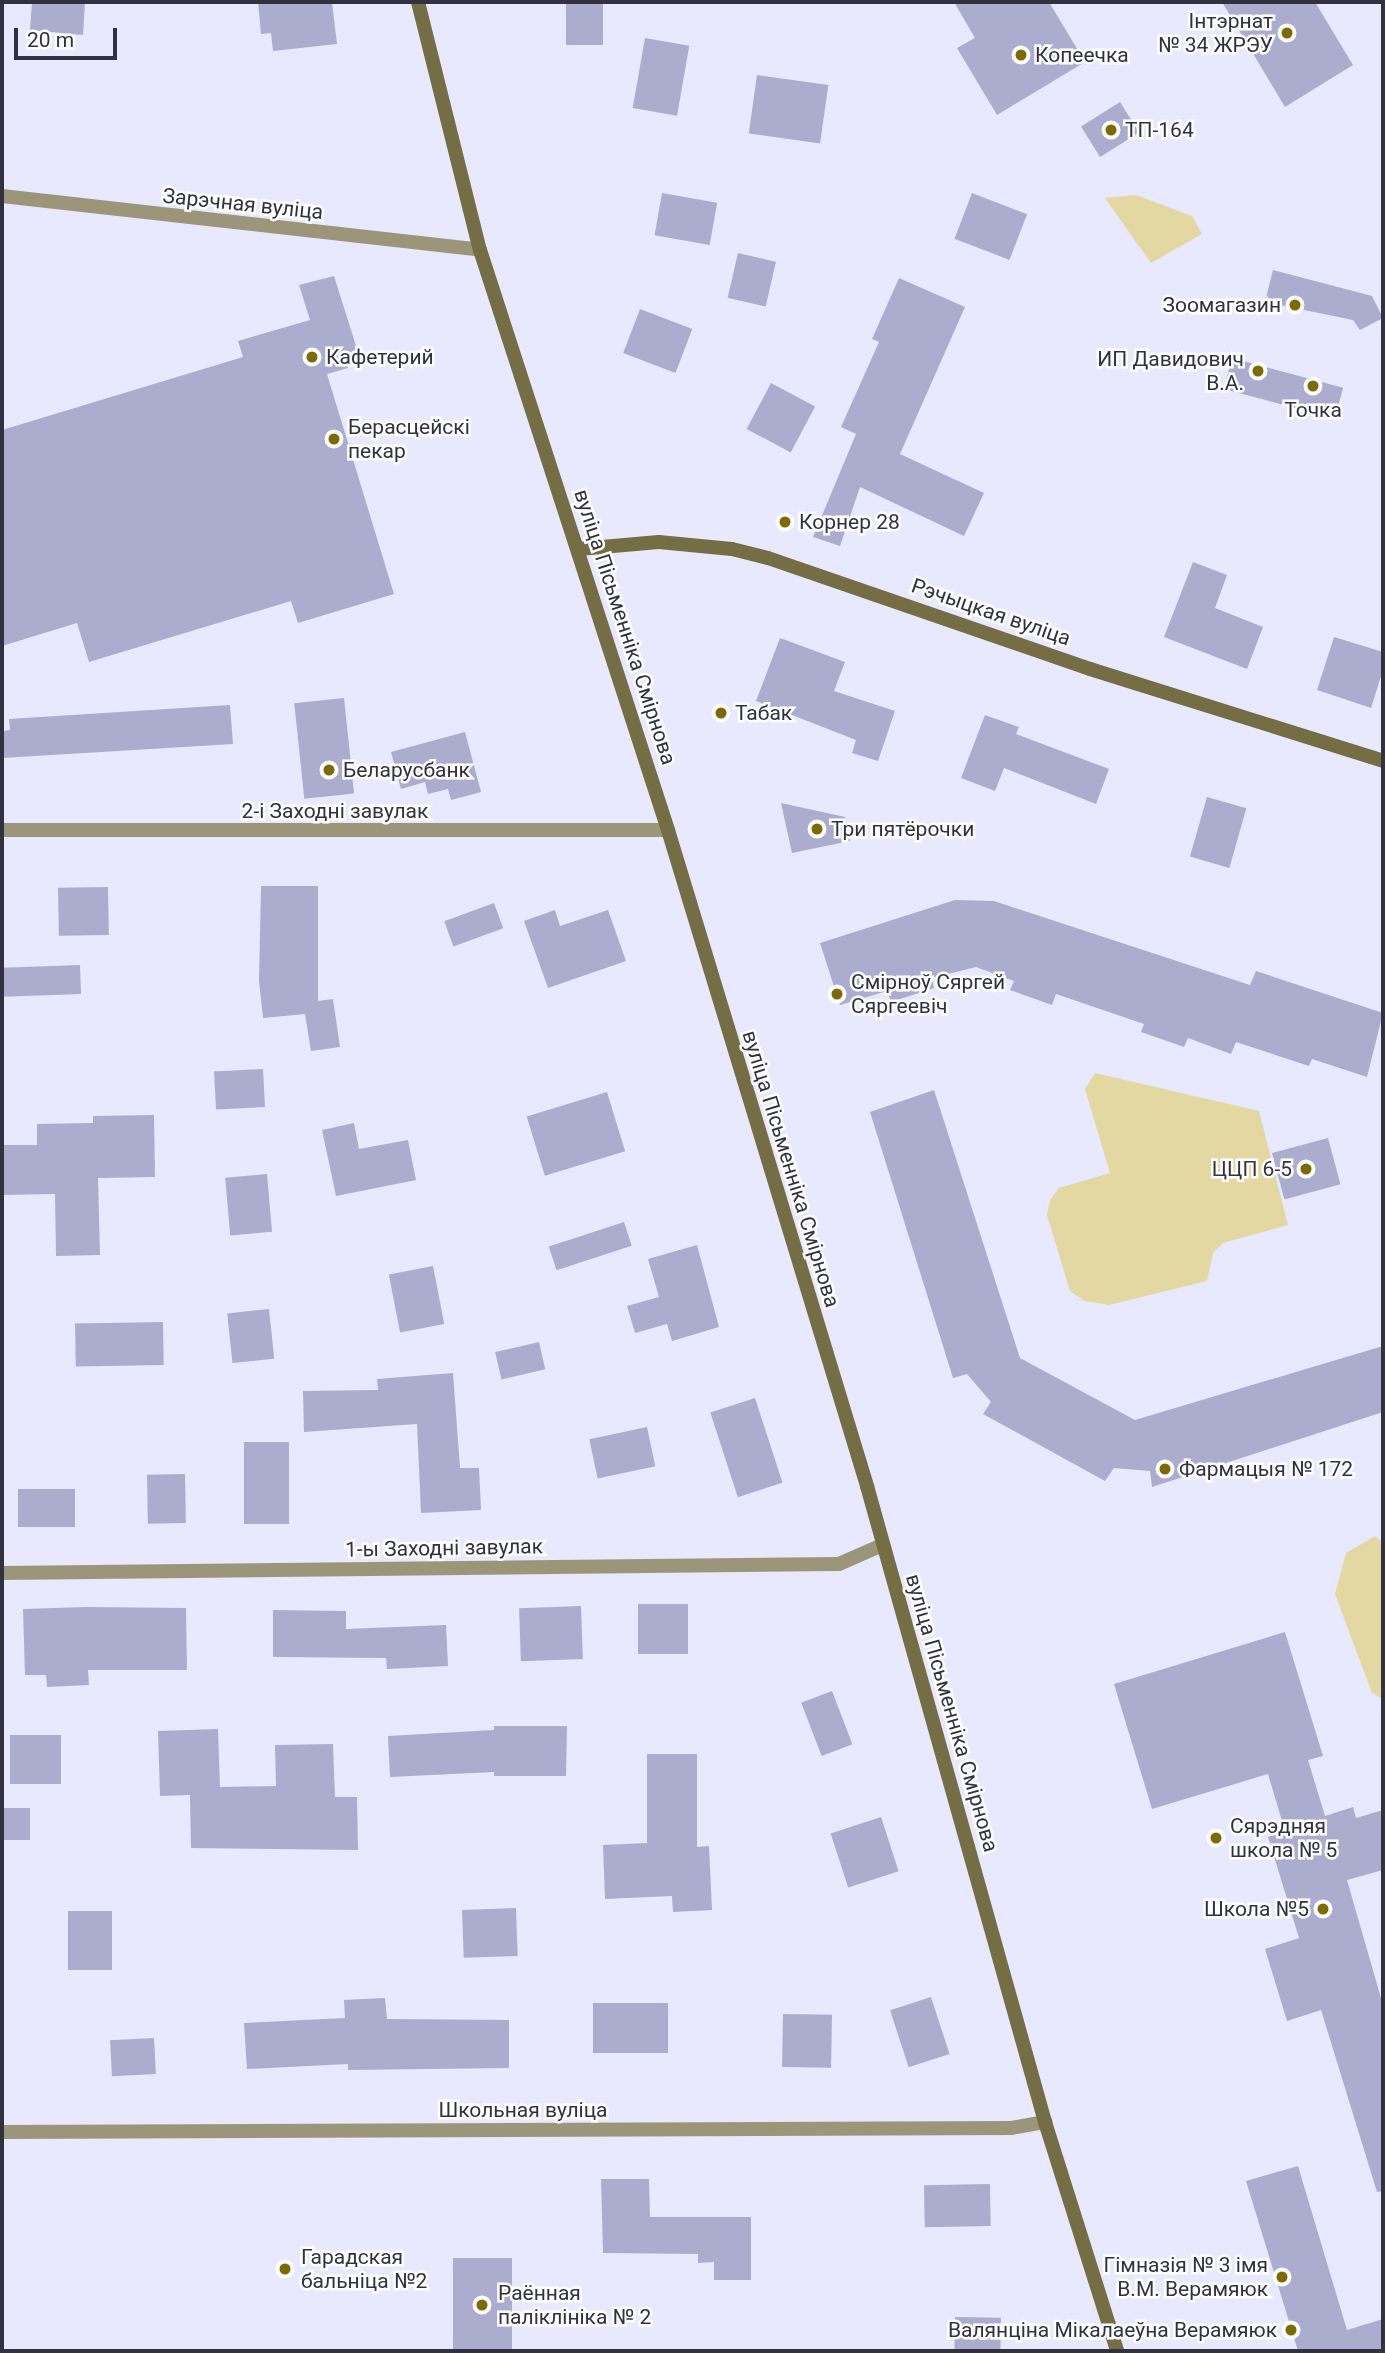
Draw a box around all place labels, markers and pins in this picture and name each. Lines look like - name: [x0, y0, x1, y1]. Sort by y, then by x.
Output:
- place label: Інтэрнат № 34 ЖРЭУ: [1158, 8, 1273, 58]
- marker: Інтэрнат № 34 ЖРЭУ: [1279, 25, 1295, 41]
- place label: Копеечка: [1035, 42, 1129, 68]
- marker: Копеечка: [1013, 47, 1029, 63]
- place label: ТП-164: [1125, 117, 1194, 143]
- marker: ТП-164: [1103, 122, 1119, 138]
- place label: Зоомагазин: [1162, 292, 1281, 318]
- marker: Зоомагазин: [1287, 297, 1303, 313]
- place label: Кафетерий: [326, 344, 434, 370]
- place label: ИП Давидович В.А.: [1097, 346, 1244, 396]
- marker: Кафетерий: [304, 349, 320, 365]
- marker: ИП Давидович В.А.: [1250, 363, 1266, 379]
- marker: Точка: [1305, 378, 1321, 394]
- place label: Точка: [1284, 397, 1342, 423]
- place label: Берасцейскі пекар: [348, 414, 470, 464]
- marker: Берасцейскі пекар: [326, 431, 342, 447]
- place label: Корнер 28: [799, 509, 900, 535]
- marker: Корнер 28: [777, 514, 793, 530]
- place label: Табак: [735, 700, 792, 726]
- marker: Табак: [713, 705, 729, 721]
- place label: Беларусбанк: [343, 757, 470, 783]
- marker: Беларусбанк: [321, 762, 337, 778]
- place label: Три пятёрочки: [831, 816, 974, 842]
- marker: Три пятёрочки: [809, 821, 825, 837]
- place label: Смірноў Сяргей Сяргеевіч: [851, 969, 1005, 1019]
- marker: Смірноў Сяргей Сяргеевіч: [829, 986, 845, 1002]
- place label: ЦЦП 6-5: [1212, 1156, 1292, 1182]
- marker: ЦЦП 6-5: [1298, 1161, 1314, 1177]
- place label: Фармацыя № 172: [1179, 1456, 1353, 1482]
- marker: Фармацыя № 172: [1157, 1461, 1173, 1477]
- place label: Сярэдняя школа № 5: [1230, 1813, 1337, 1863]
- marker: Сярэдняя школа № 5: [1208, 1830, 1224, 1846]
- place label: Школа №5: [1204, 1896, 1309, 1922]
- marker: Школа №5: [1315, 1901, 1331, 1917]
- place label: Гарадская бальніца №2: [301, 2244, 427, 2294]
- place label: Гімназія № 3 імя В.М. Верамяюк: [1104, 2252, 1268, 2302]
- marker: Гарадская бальніца №2: [275, 2259, 295, 2279]
- marker: Гімназія № 3 імя В.М. Верамяюк: [1274, 2269, 1290, 2285]
- place label: Раённая паліклініка № 2: [498, 2280, 651, 2330]
- marker: Раённая паліклініка № 2: [472, 2295, 492, 2315]
- place label: Валянціна Мікалаеўна Верамяюк: [948, 2317, 1277, 2343]
- marker: Валянціна Мікалаеўна Верамяюк: [1283, 2322, 1299, 2338]

